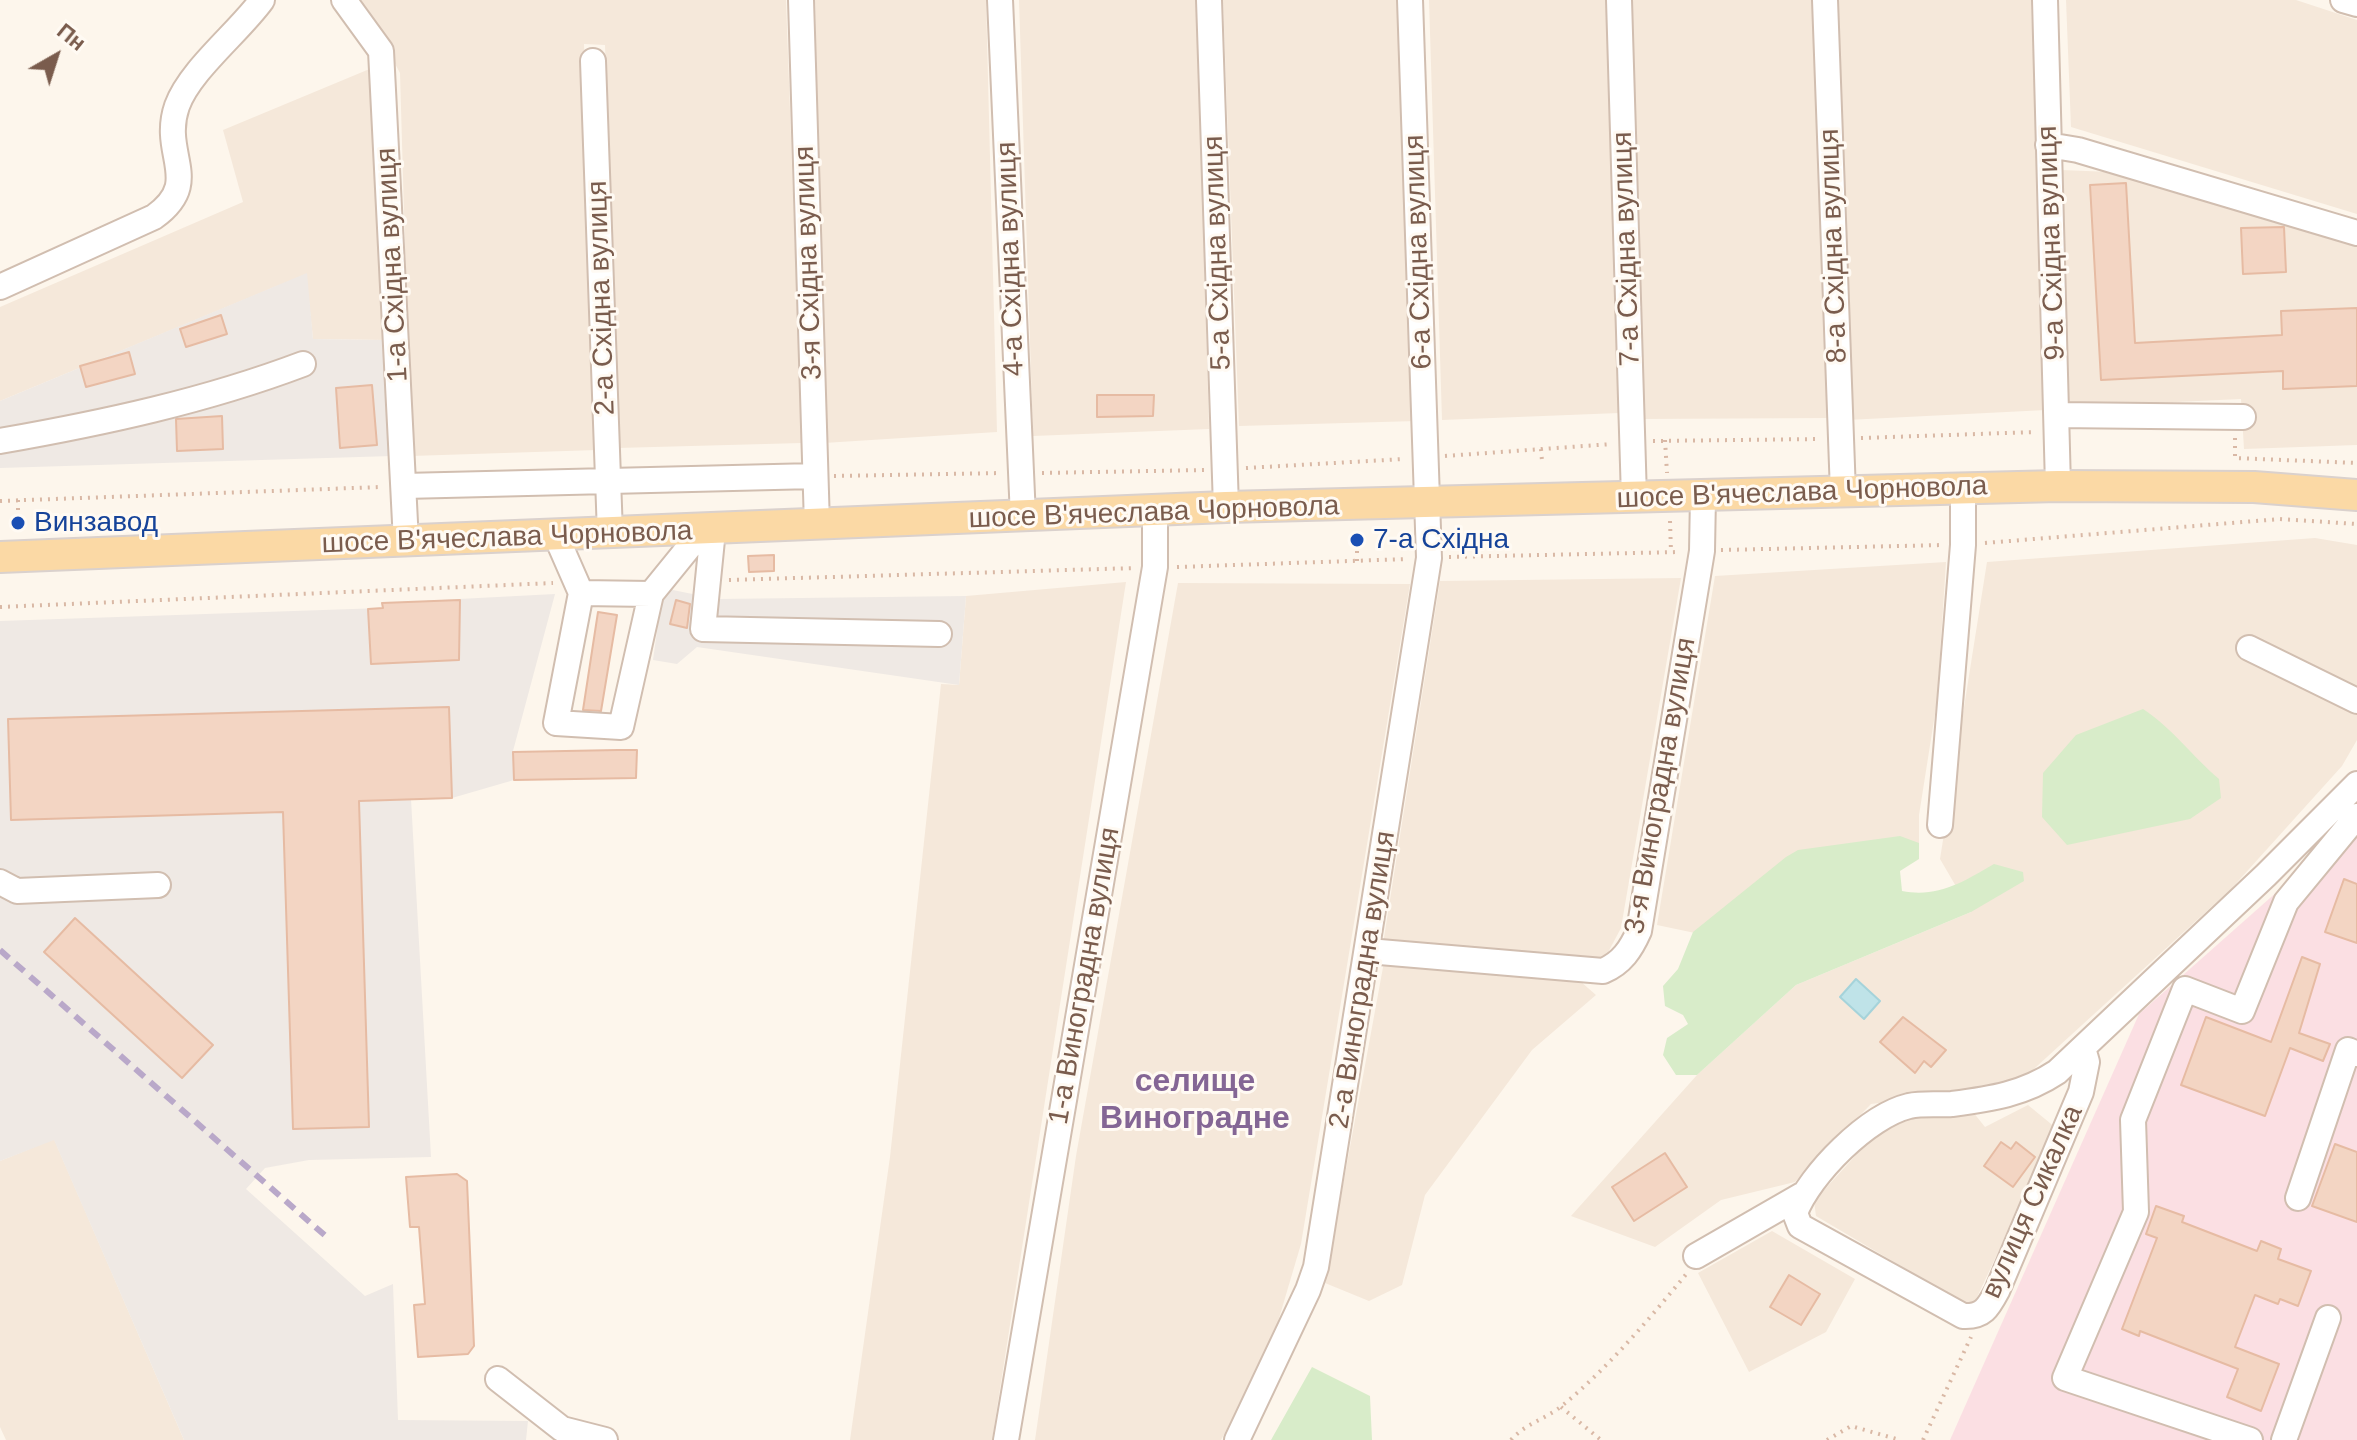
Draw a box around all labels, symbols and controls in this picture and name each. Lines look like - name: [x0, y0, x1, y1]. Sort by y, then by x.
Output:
- north arrow: [16, 16, 96, 96]
- text: Пн: [52, 18, 91, 56]
- street label: 9-а Східна вулиця: [2031, 125, 2073, 361]
- street label: 8-а Східна вулиця: [1813, 128, 1855, 364]
- street label: 7-а Східна вулиця: [1606, 131, 1648, 367]
- street label: 6-а Східна вулиця: [1398, 134, 1440, 370]
- street label: 5-а Східна вулиця: [1197, 135, 1239, 371]
- street label: 4-а Східна вулиця: [990, 141, 1032, 377]
- street label: 3-я Східна вулиця: [788, 145, 830, 381]
- street label: 1-а Східна вулиця: [370, 147, 416, 383]
- street label: 2-а Східна вулиця: [581, 180, 623, 416]
- street label: шосе В'ячеслава Чорновола: [1616, 470, 1988, 516]
- street label: шосе В'ячеслава Чорновола: [968, 490, 1340, 536]
- place label: Винзавод: [34, 506, 158, 540]
- marker: Винзавод: [9, 514, 27, 532]
- street label: шосе В'ячеслава Чорновола: [321, 515, 693, 561]
- place label: 7-а Східна: [1373, 523, 1509, 557]
- marker: 7-а Східна: [1348, 531, 1366, 549]
- street label: 3-я Виноградна вулиця: [1618, 635, 1704, 937]
- street label: 1-а Виноградна вулиця: [1042, 825, 1128, 1127]
- street label: 2-а Виноградна вулиця: [1323, 829, 1403, 1131]
- district label: селище Виноградне: [1100, 1063, 1290, 1138]
- street label: вулиця Сикалка: [1975, 1100, 2091, 1304]

